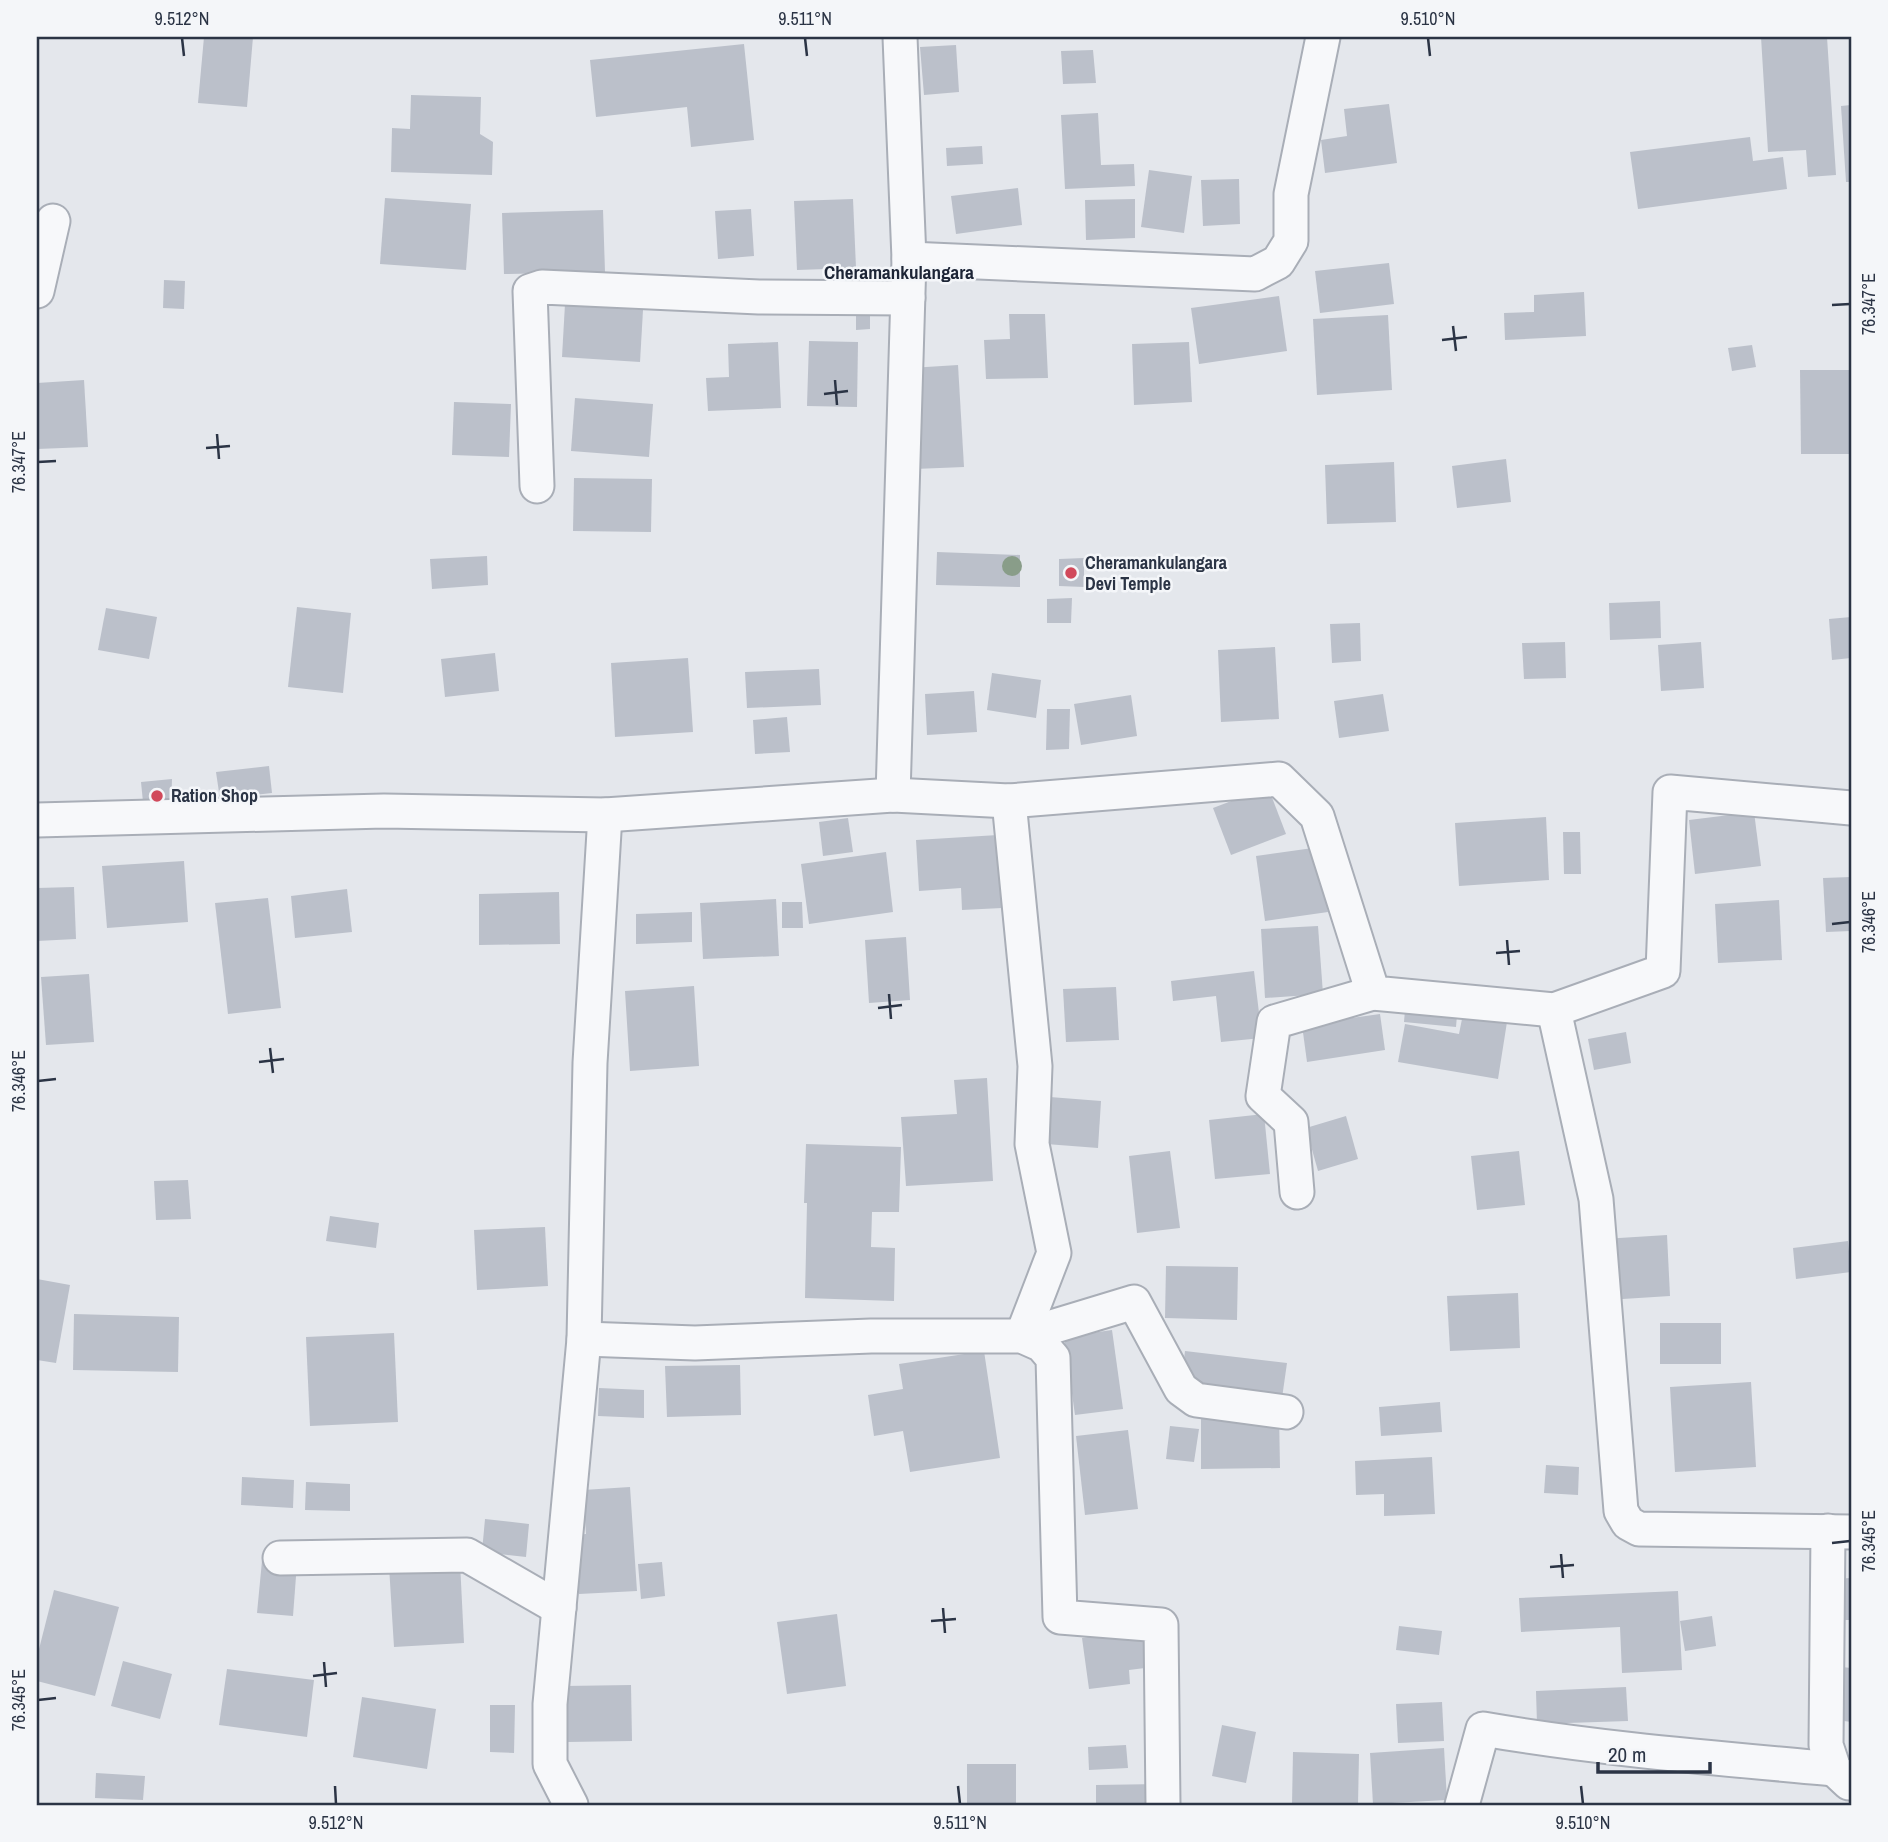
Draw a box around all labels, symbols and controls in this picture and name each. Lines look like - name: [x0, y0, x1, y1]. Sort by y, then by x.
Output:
- text: 9.512°N: [155, 6, 209, 31]
- text: 9.511°N: [778, 6, 832, 31]
- text: 9.510°N: [1401, 6, 1455, 31]
- district label: Cheramankulangara: [824, 259, 974, 285]
- text: 76.347°E: [1856, 273, 1881, 335]
- text: 76.347°E: [6, 431, 31, 493]
- place label: Cheramankulangara Devi Temple: [1085, 550, 1228, 596]
- marker: Cheramankulangara Devi Temple: [1063, 565, 1079, 581]
- place label: Ration Shop: [171, 783, 258, 808]
- marker: Ration Shop: [149, 788, 165, 804]
- text: 76.346°E: [1856, 891, 1881, 953]
- text: 76.346°E: [6, 1050, 31, 1112]
- text: 76.345°E: [1856, 1510, 1881, 1572]
- text: 76.345°E: [6, 1669, 31, 1731]
- scale bar: [1598, 1730, 1710, 1774]
- text: 20 m: [1608, 1740, 1646, 1769]
- text: 9.512°N: [309, 1810, 363, 1835]
- text: 9.511°N: [933, 1810, 987, 1835]
- text: 9.510°N: [1556, 1810, 1610, 1835]

